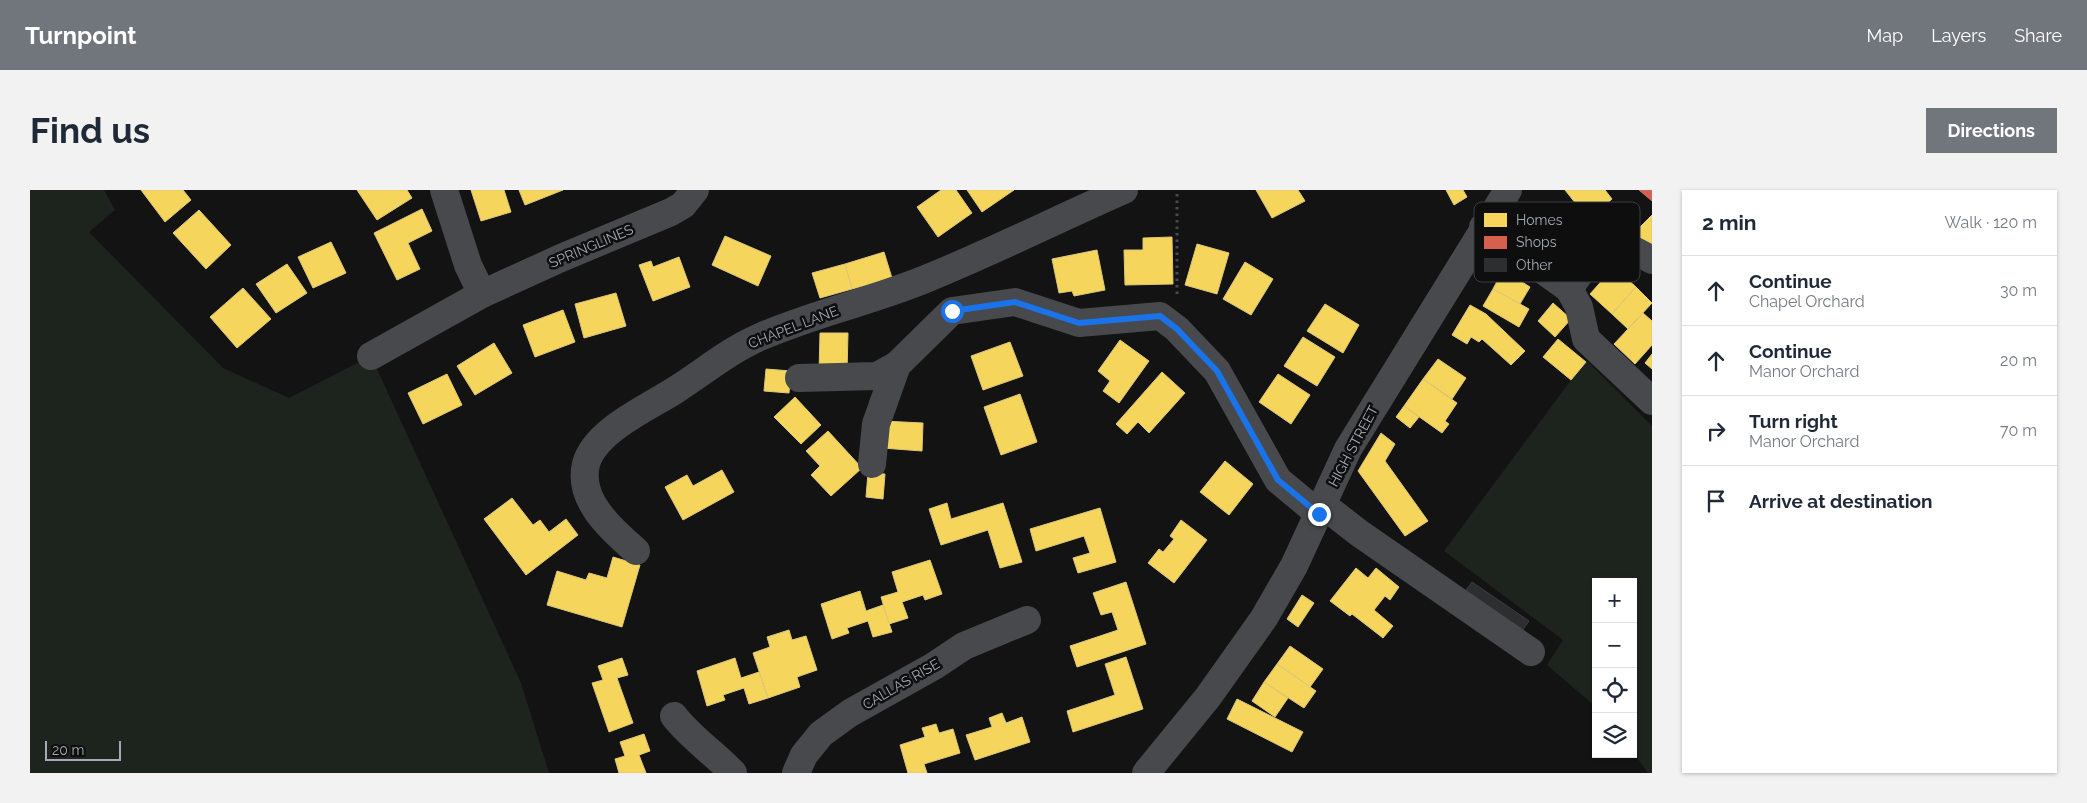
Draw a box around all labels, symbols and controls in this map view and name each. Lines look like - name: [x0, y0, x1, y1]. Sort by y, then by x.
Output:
- text: Turnpoint: [25, 21, 137, 50]
- text: Map: [1867, 25, 1903, 46]
- text: Layers: [1931, 25, 1986, 46]
- text: Share: [2014, 25, 2062, 46]
- button: Directions: [1926, 108, 2057, 153]
- text: Find us: [30, 110, 150, 151]
- legend: [1474, 202, 1640, 282]
- text: 2 min: [1702, 210, 1756, 235]
- text: Homes: [1516, 212, 1563, 228]
- text: Walk · 120 m: [1945, 213, 2037, 232]
- street label: SPRINGLINES: [546, 221, 636, 271]
- text: Shops: [1516, 234, 1557, 250]
- text: Other: [1516, 257, 1553, 273]
- text: Continue: [1749, 270, 1832, 292]
- icon: ahead: [1702, 277, 1730, 305]
- text: 30 m: [2000, 281, 2037, 300]
- text: Chapel Orchard: [1749, 292, 1865, 311]
- route start: [941, 300, 964, 323]
- street label: CHAPEL LANE: [746, 303, 840, 351]
- text: Continue: [1749, 340, 1832, 362]
- icon: ahead: [1702, 347, 1730, 375]
- text: 20 m: [2000, 351, 2037, 370]
- text: Manor Orchard: [1749, 362, 1859, 381]
- street label: HIGH STREET: [1325, 402, 1381, 489]
- text: Turn right: [1749, 410, 1838, 432]
- icon: right: [1702, 417, 1730, 445]
- text: 70 m: [2000, 421, 2037, 440]
- text: Manor Orchard: [1749, 432, 1859, 451]
- icon: arrive: [1702, 487, 1730, 515]
- text: Arrive at destination: [1749, 490, 1933, 512]
- route end: [1308, 503, 1331, 526]
- map controls: [1592, 578, 1637, 758]
- button: +: [1592, 578, 1637, 623]
- button: −: [1592, 623, 1637, 668]
- street label: CALLAS RISE: [860, 656, 942, 712]
- button: locate: [1592, 668, 1637, 713]
- button: layers: [1592, 713, 1637, 758]
- scale bar: [45, 738, 121, 761]
- text: 20 m: [52, 742, 84, 758]

